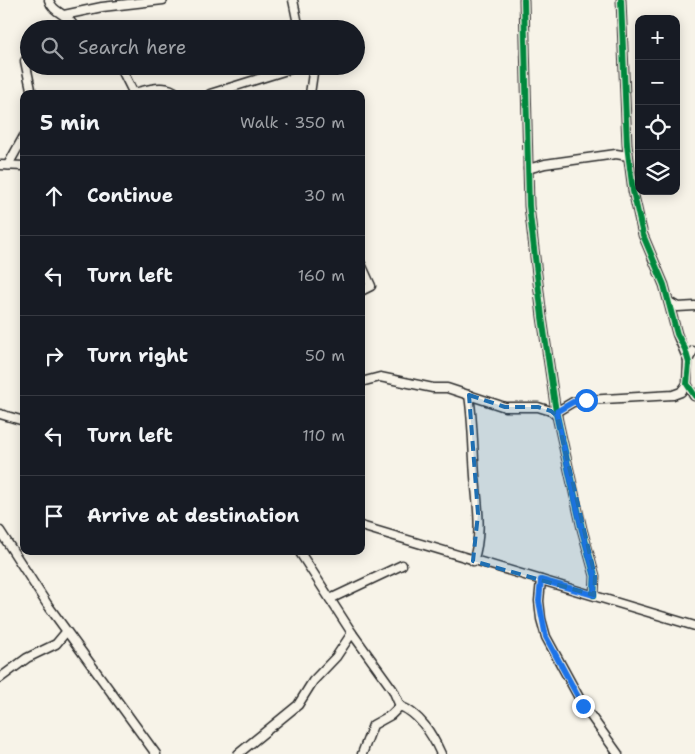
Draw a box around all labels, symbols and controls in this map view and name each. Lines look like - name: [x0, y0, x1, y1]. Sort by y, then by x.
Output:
- map controls: [635, 15, 680, 195]
- button: +: [635, 15, 680, 60]
- search box: [20, 20, 365, 75]
- icon: search: [38, 34, 66, 62]
- text: Search here: [78, 35, 187, 60]
- button: −: [635, 60, 680, 105]
- button: locate: [635, 105, 680, 150]
- text: 5 min: [40, 109, 100, 137]
- text: Walk · 350 m: [240, 112, 345, 133]
- button: layers: [635, 150, 680, 195]
- icon: ahead: [40, 182, 68, 210]
- text: Continue: [87, 183, 173, 208]
- text: 30 m: [304, 185, 345, 206]
- icon: left: [40, 262, 68, 290]
- text: Turn left: [87, 263, 173, 288]
- text: 160 m: [298, 265, 345, 286]
- icon: right: [40, 342, 68, 370]
- text: Turn right: [87, 343, 188, 368]
- text: 50 m: [305, 345, 345, 366]
- route start: [575, 389, 598, 412]
- icon: left: [40, 422, 68, 450]
- text: Turn left: [87, 423, 173, 448]
- text: 110 m: [302, 425, 345, 446]
- icon: arrive: [40, 502, 68, 530]
- text: Arrive at destination: [87, 503, 299, 528]
- route end: [572, 695, 595, 718]

